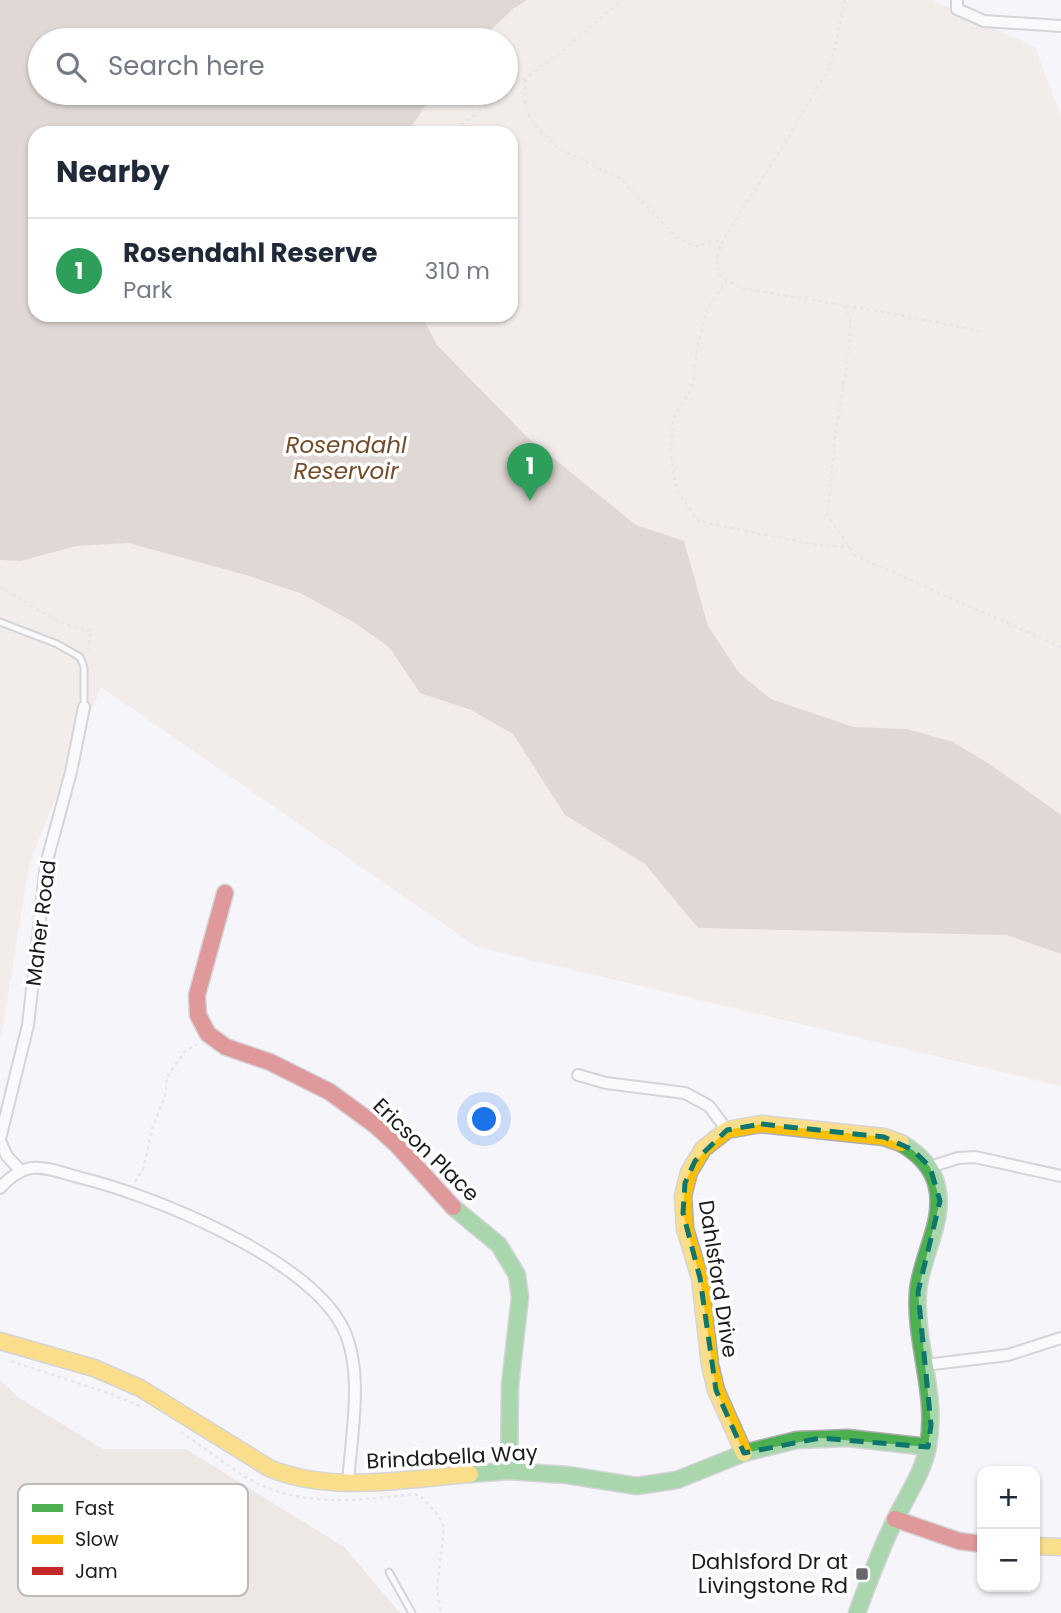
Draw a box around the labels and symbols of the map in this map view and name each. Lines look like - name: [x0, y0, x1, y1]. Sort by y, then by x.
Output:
- water label: Rosendahl Reservoir: [285, 429, 407, 487]
- pin: 1: [507, 443, 553, 501]
- street label: Maher Road: [18, 858, 63, 988]
- street label: Ericson Place: [367, 1092, 486, 1208]
- your location: [467, 1102, 501, 1136]
- street label: Dahlsford Drive: [692, 1198, 745, 1360]
- street label: Brindabella Way: [366, 1438, 539, 1475]
- legend: [18, 1484, 248, 1596]
- text: Fast: [75, 1495, 114, 1522]
- text: Slow: [75, 1526, 119, 1553]
- place label: Dahlsford Dr at Livingstone Rd: [691, 1547, 848, 1600]
- text: Jam: [75, 1558, 117, 1585]
- marker: Dahlsford Dr at Livingstone Rd: [854, 1566, 870, 1582]

